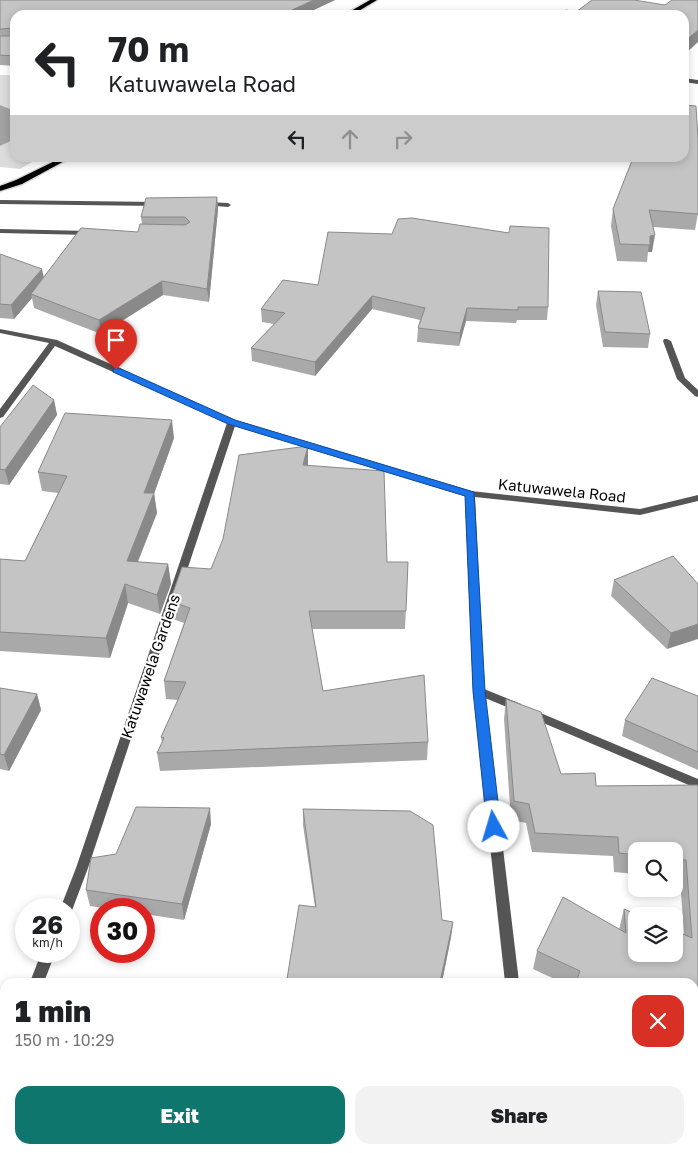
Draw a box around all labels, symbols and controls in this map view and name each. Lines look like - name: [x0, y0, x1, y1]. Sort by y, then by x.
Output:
- text: 70 m: [108, 28, 189, 70]
- icon: left: [25, 30, 90, 95]
- text: Katuwawela Road: [108, 70, 296, 97]
- icon: left: [283, 125, 311, 153]
- icon: ahead: [336, 125, 364, 153]
- icon: right: [389, 125, 417, 153]
- pin: [95, 319, 137, 370]
- icon: arrive: [102, 326, 130, 354]
- street label: Katuwawela Road: [497, 474, 627, 506]
- street label: Katuwawela Gardens: [117, 591, 183, 740]
- position arrow: [467, 800, 519, 852]
- map controls: [628, 842, 683, 962]
- button: search: [628, 842, 683, 897]
- speed limit sign: 30: [90, 898, 155, 963]
- button: layers: [628, 907, 683, 962]
- text: 26: [32, 909, 63, 940]
- text: km/h: [32, 935, 63, 950]
- text: 1 min: [15, 993, 91, 1029]
- button: close: [632, 995, 684, 1047]
- text: 150 m · 10:29: [15, 1030, 114, 1050]
- button: Exit: [15, 1086, 345, 1144]
- button: Share: [355, 1086, 684, 1144]

